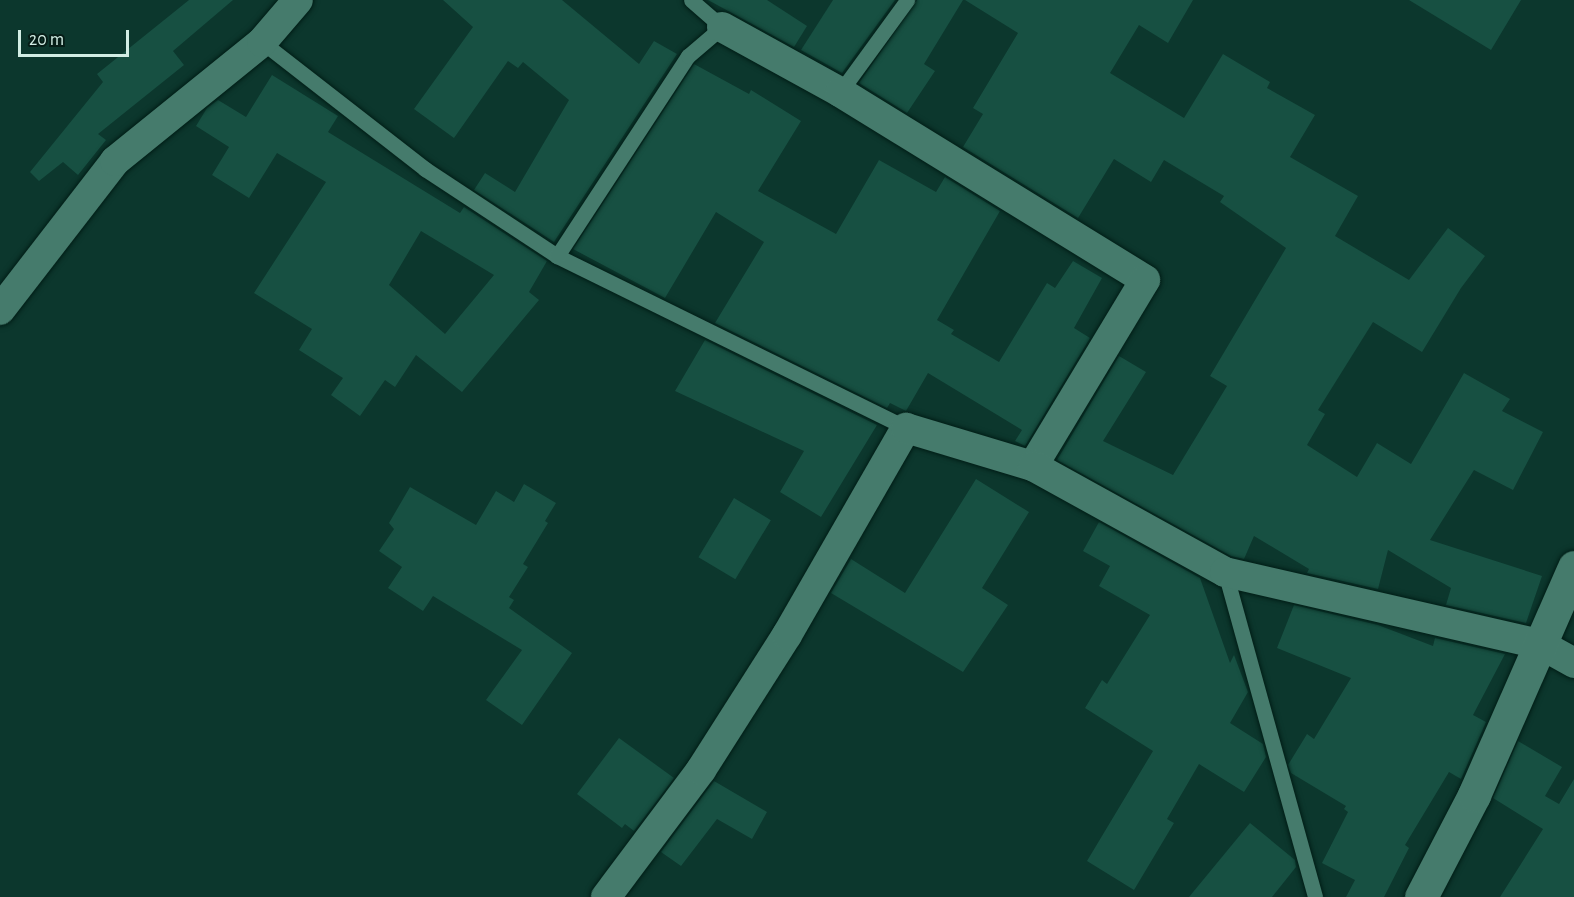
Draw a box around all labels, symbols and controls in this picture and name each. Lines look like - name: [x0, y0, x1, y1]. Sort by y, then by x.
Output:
- scale bar: [21, 18, 132, 56]
- text: 20 m: [29, 31, 64, 49]

